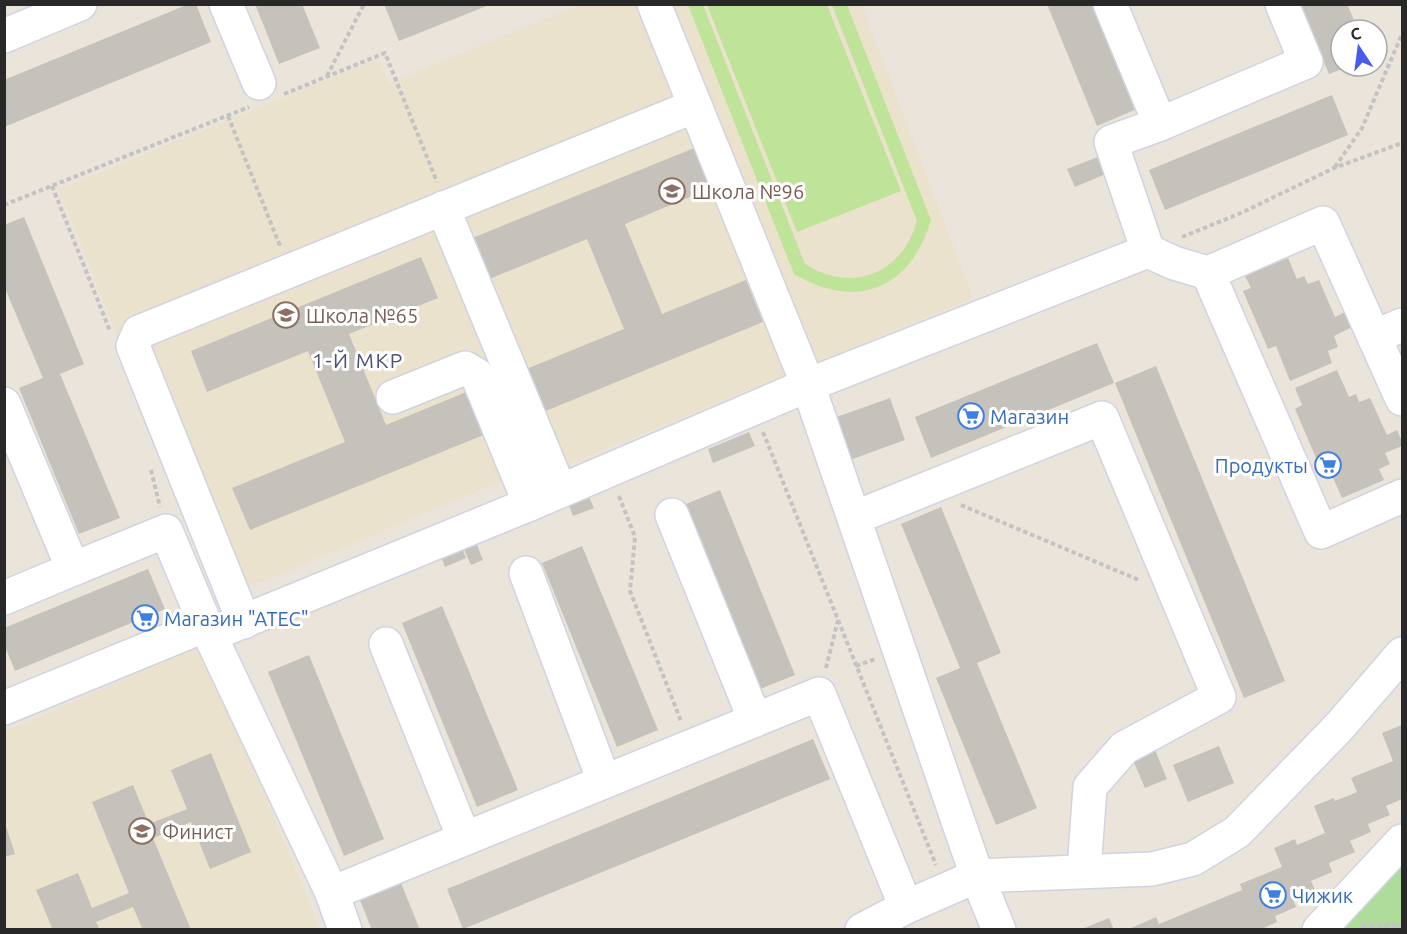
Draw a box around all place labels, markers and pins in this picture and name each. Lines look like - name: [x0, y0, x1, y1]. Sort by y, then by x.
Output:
- school or university icon: Школа №96: [657, 176, 687, 206]
- place label: Школа №96: [692, 180, 804, 203]
- school or university icon: Школа №65: [271, 300, 301, 330]
- place label: Школа №65: [306, 304, 418, 327]
- supermarket icon: Магазин: [956, 401, 986, 431]
- place label: Магазин: [990, 405, 1069, 428]
- supermarket icon: Продукты: [1313, 450, 1343, 480]
- place label: Продукты: [1215, 454, 1308, 477]
- supermarket icon: Магазин "АТЕС": [130, 603, 160, 633]
- place label: Магазин "АТЕС": [164, 607, 309, 630]
- school or university icon: Финист: [127, 816, 157, 846]
- place label: Финист: [162, 820, 233, 843]
- supermarket icon: Чижик: [1258, 880, 1288, 910]
- place label: Чижик: [1292, 884, 1353, 907]

